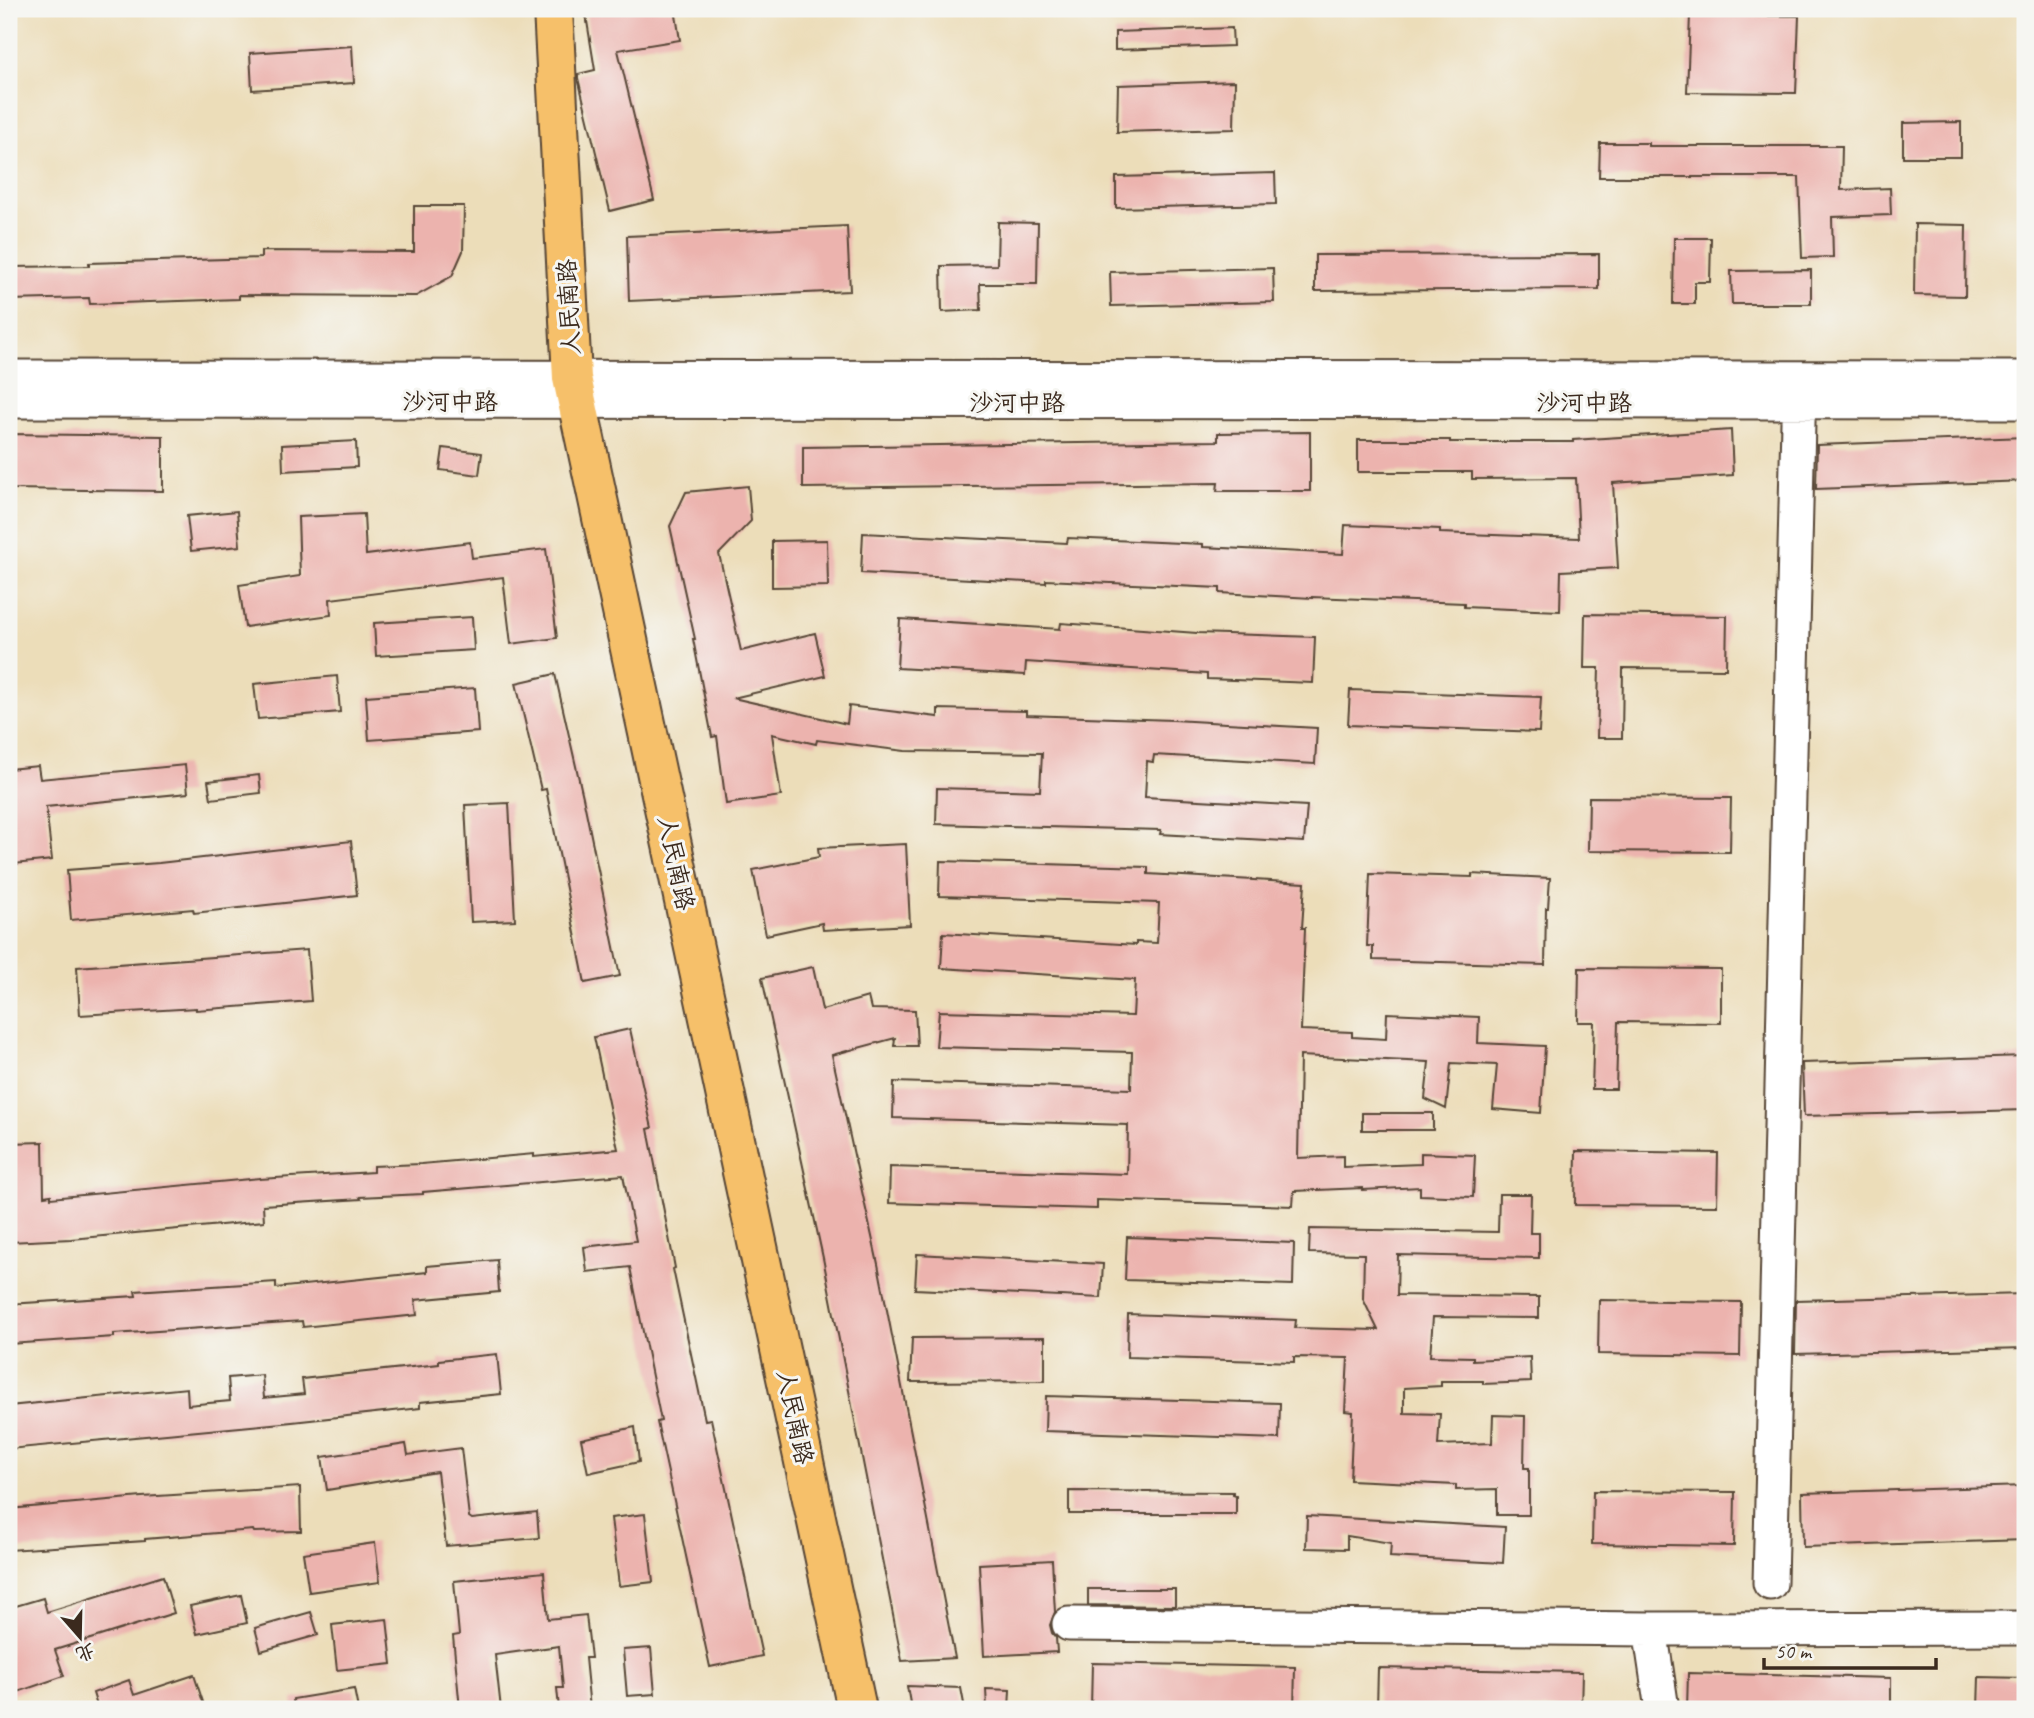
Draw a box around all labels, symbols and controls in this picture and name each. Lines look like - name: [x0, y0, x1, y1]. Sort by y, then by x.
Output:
- street label: 人民南路: [552, 258, 586, 356]
- street label: 沙河中路: [402, 387, 498, 417]
- street label: 沙河中路: [969, 388, 1065, 418]
- street label: 沙河中路: [1536, 388, 1632, 418]
- street label: 人民南路: [651, 813, 701, 913]
- street label: 人民南路: [770, 1367, 820, 1467]
- north arrow: [46, 1602, 116, 1672]
- scale bar: [1764, 1627, 1936, 1671]
- text: 北: [72, 1638, 99, 1667]
- text: 50 m: [1775, 1638, 1813, 1664]

